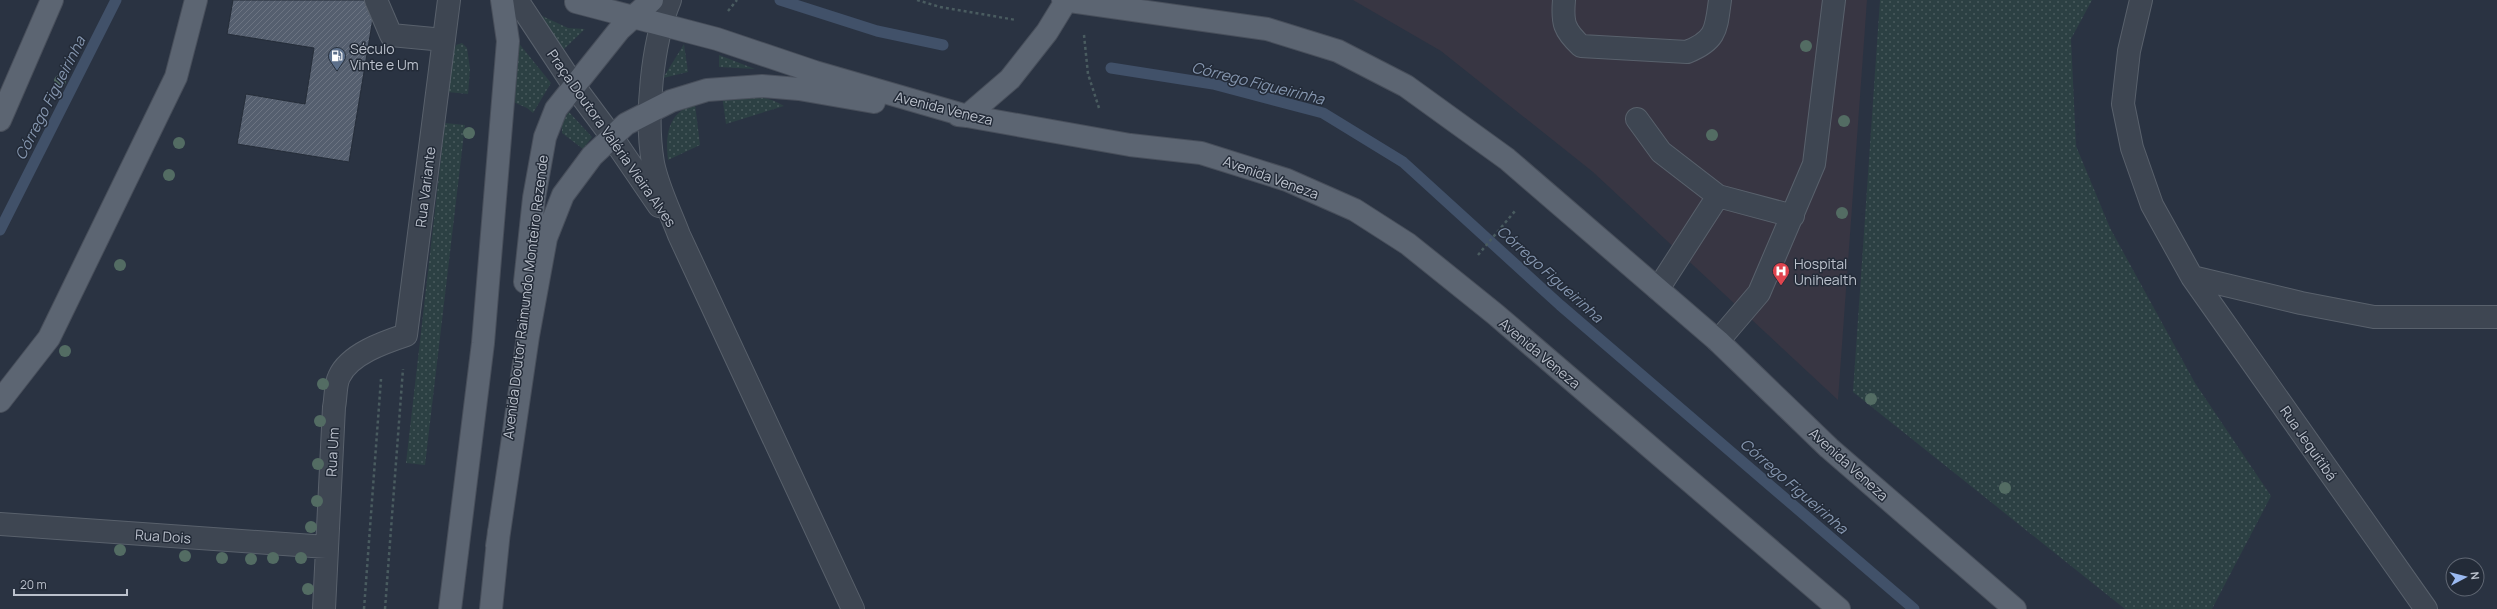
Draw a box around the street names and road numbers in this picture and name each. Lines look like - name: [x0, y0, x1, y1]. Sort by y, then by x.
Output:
- street label: Praça Doutora Valéria Vieira Alves: [543, 45, 681, 231]
- street label: Avenida Veneza: [893, 87, 995, 129]
- street label: Rua Variante: [411, 146, 439, 228]
- street label: Avenida Veneza: [1221, 151, 1321, 203]
- street label: Avenida Doutor Raimundo Monteiro Rezende: [498, 154, 552, 440]
- street label: Avenida Veneza: [1495, 313, 1585, 393]
- street label: Rua Jequitibá: [2276, 402, 2342, 484]
- street label: Avenida Veneza: [1805, 423, 1893, 505]
- street label: Rua Um: [321, 427, 343, 477]
- street label: Rua Dois: [134, 525, 192, 547]

